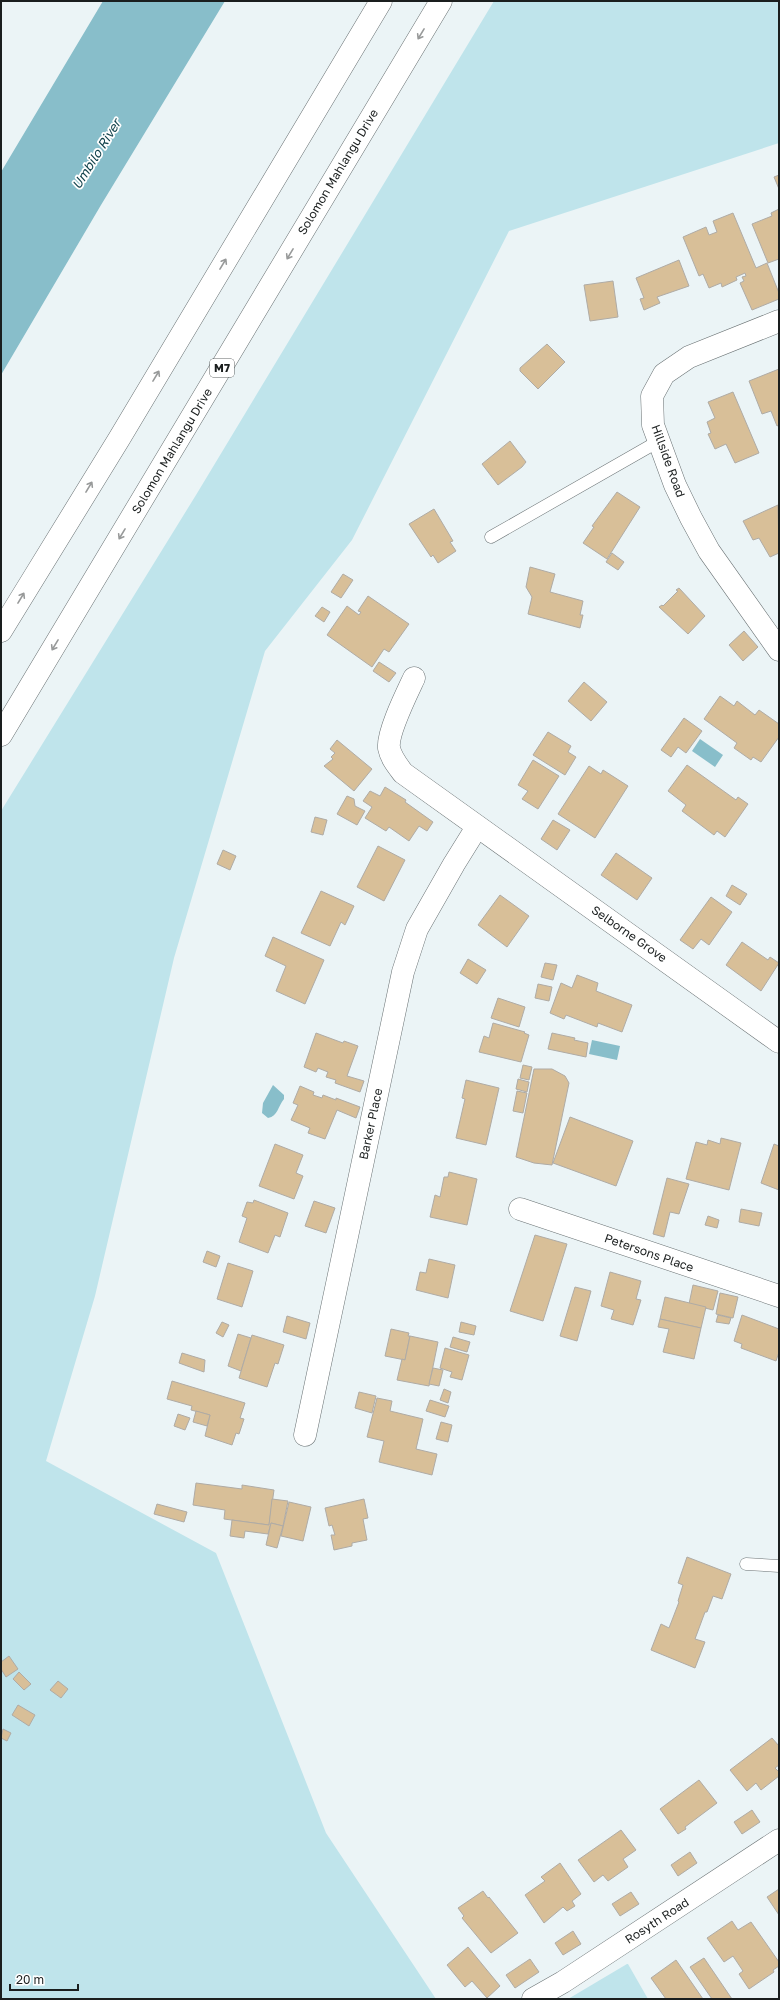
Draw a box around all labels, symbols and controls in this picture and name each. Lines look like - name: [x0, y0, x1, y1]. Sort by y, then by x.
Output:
- one-way arrow: [416, 28, 424, 40]
- street label: Solomon Mahlangu Drive: [294, 106, 381, 237]
- water label: Umbilo River: [68, 114, 125, 192]
- one-way arrow: [285, 248, 293, 260]
- one-way arrow: [220, 258, 228, 270]
- road number: M7: [210, 359, 234, 377]
- one-way arrow: [153, 370, 161, 382]
- street label: Solomon Mahlangu Drive: [128, 385, 215, 516]
- street label: Hillside Road: [648, 422, 689, 499]
- one-way arrow: [86, 481, 94, 493]
- one-way arrow: [118, 528, 126, 540]
- one-way arrow: [18, 592, 26, 604]
- one-way arrow: [51, 639, 59, 650]
- street label: Selborne Grove: [589, 902, 670, 965]
- street label: Barker Place: [356, 1087, 385, 1161]
- street label: Petersons Place: [603, 1230, 696, 1275]
- street label: Rosyth Road: [622, 1894, 692, 1947]
- scale bar: [10, 1966, 78, 1992]
- text: 20 m: [16, 1972, 44, 1987]

